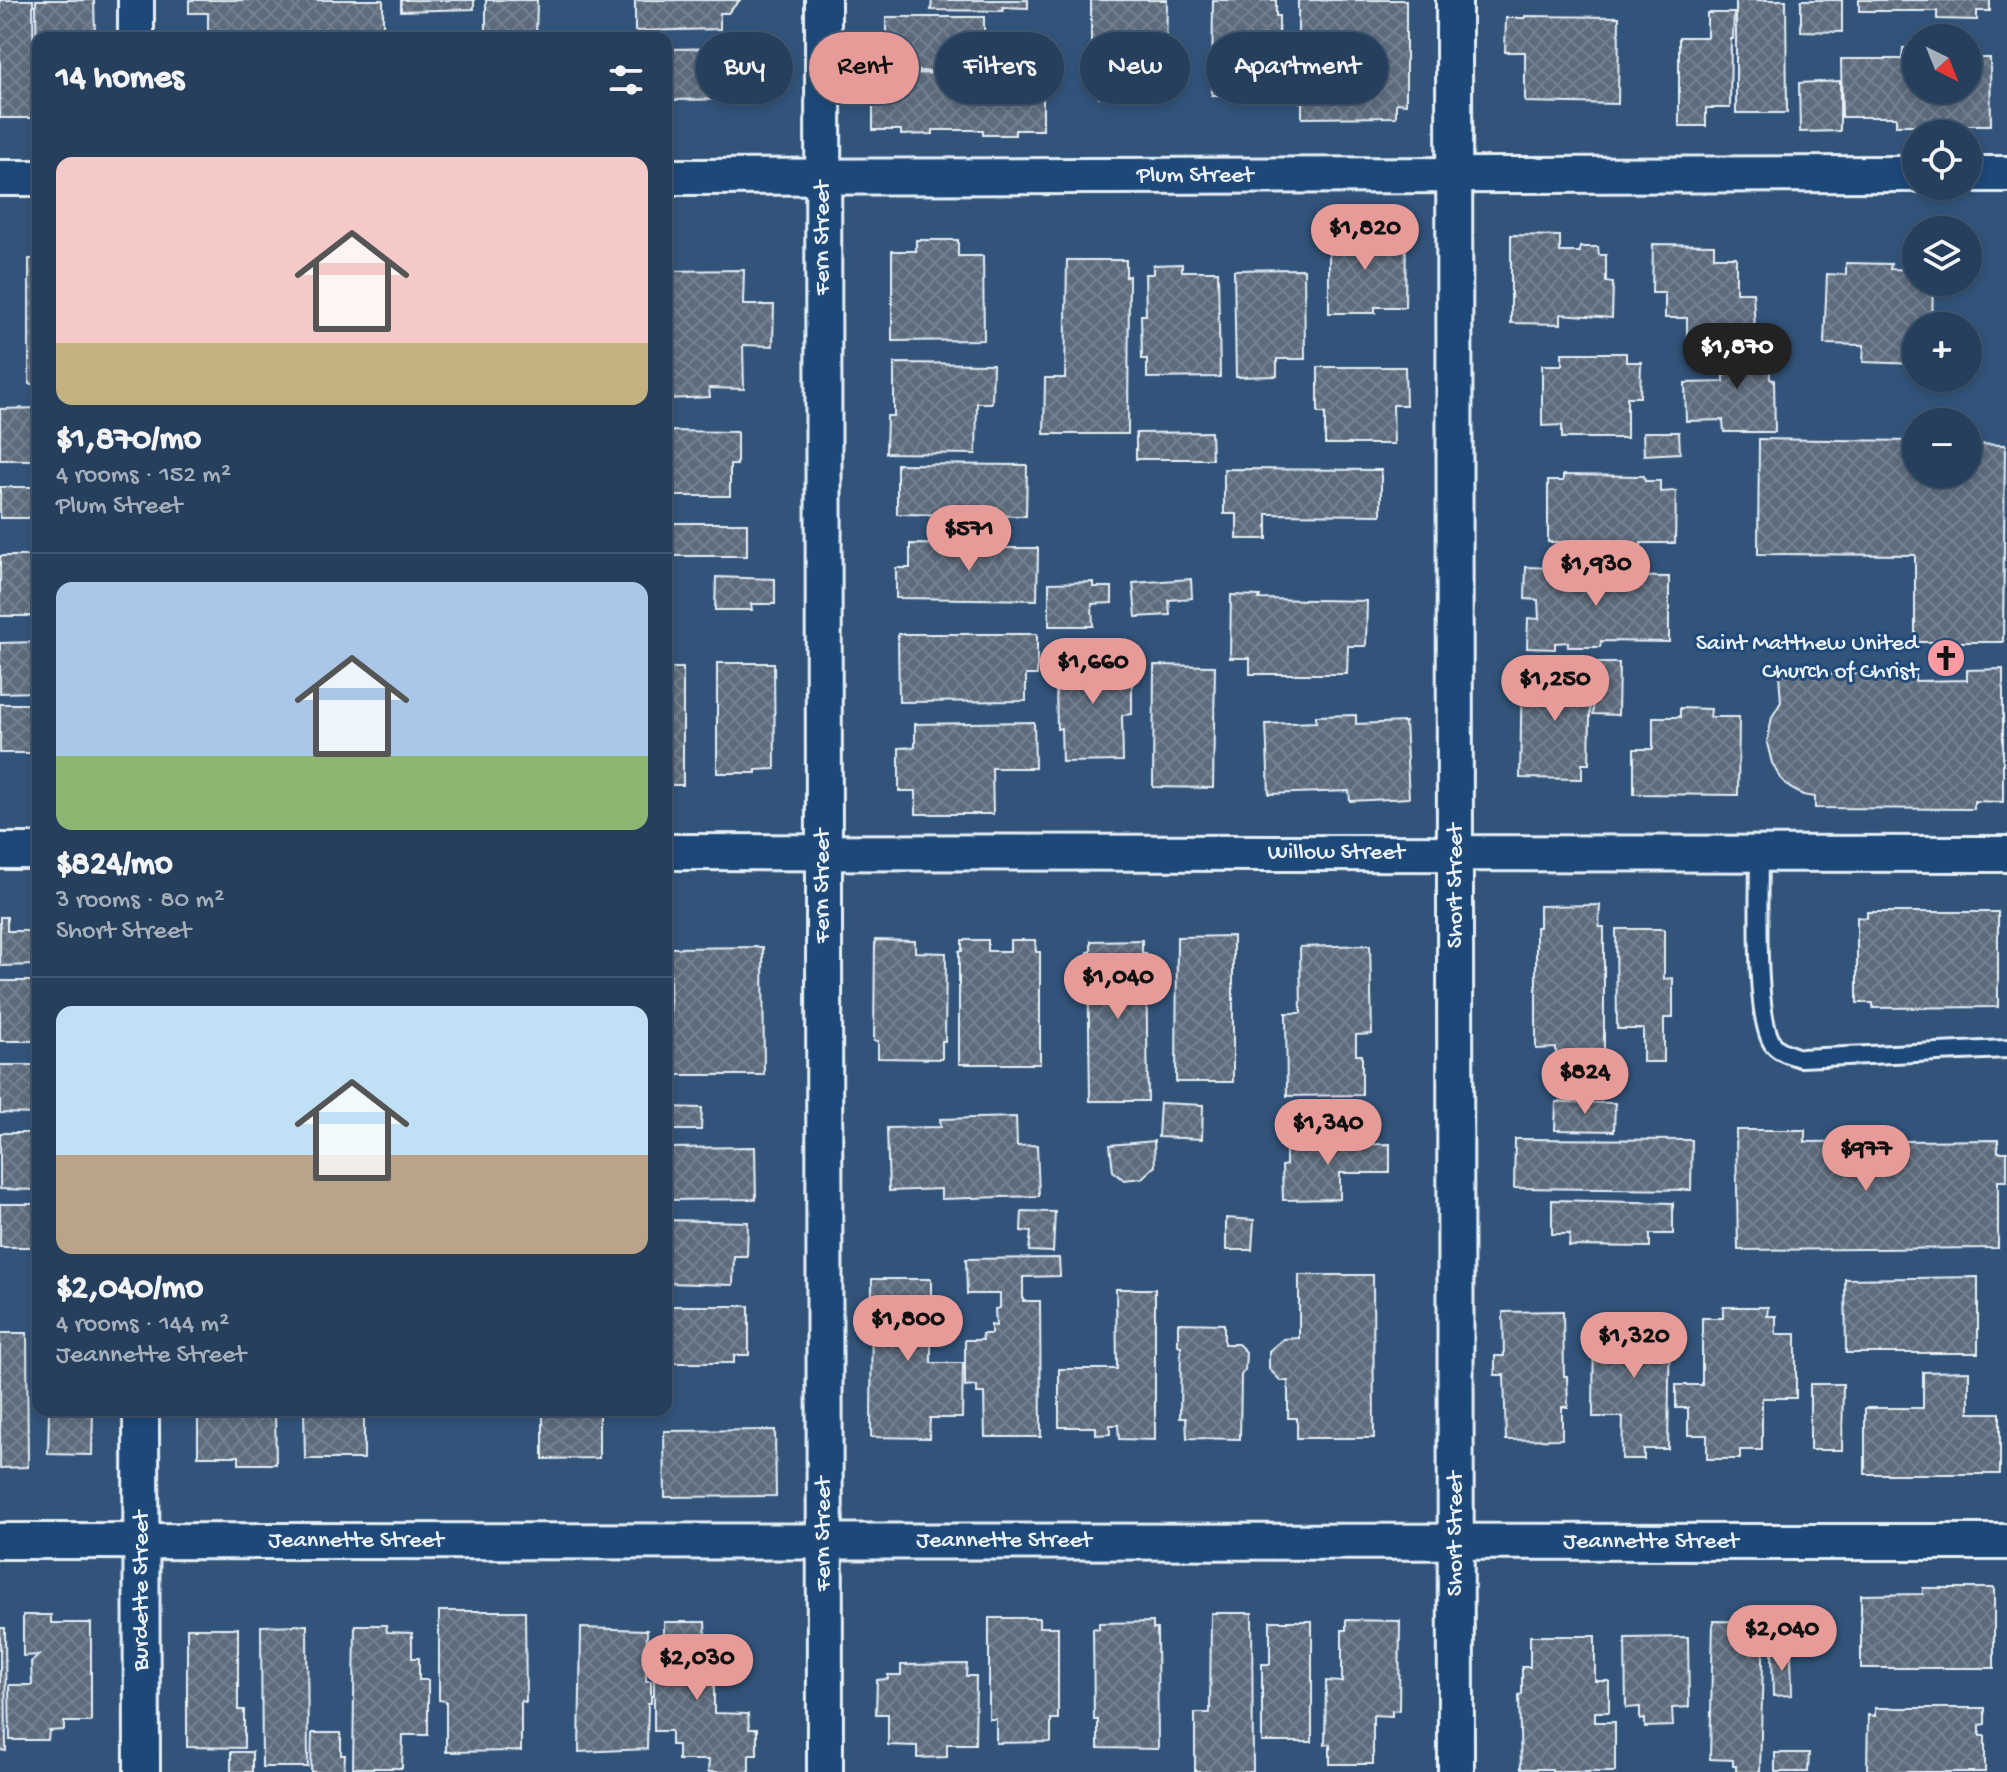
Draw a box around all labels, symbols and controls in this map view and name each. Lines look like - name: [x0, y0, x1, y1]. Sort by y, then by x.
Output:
- north arrow: [1902, 24, 1982, 104]
- map controls: [1902, 24, 1982, 488]
- chip: Buy: [696, 32, 793, 104]
- chip: Rent: [809, 32, 919, 104]
- chip: Filters: [935, 32, 1064, 104]
- chip: New: [1080, 32, 1190, 104]
- chip: Apartment: [1206, 32, 1388, 104]
- icon: filters: [604, 58, 648, 102]
- text: 14 homes: [56, 60, 184, 100]
- button: locate: [1902, 120, 1982, 200]
- street label: Plum Street: [1136, 162, 1255, 191]
- street label: Fern Street: [809, 179, 838, 296]
- pin: $1,820: [1300, 204, 1430, 272]
- icon: home: [280, 209, 424, 353]
- text: $1,820: [1329, 214, 1401, 245]
- button: layers: [1902, 216, 1982, 296]
- button: +: [1902, 312, 1982, 392]
- pin: $1,870: [1672, 323, 1802, 391]
- text: $1,870: [1701, 333, 1773, 364]
- button: −: [1902, 408, 1982, 488]
- text: $1,870/mo: [56, 421, 201, 461]
- text: 4 rooms · 152 m²: [56, 461, 231, 492]
- text: Plum Street: [56, 492, 182, 523]
- pin: $571: [922, 505, 1016, 573]
- text: $571: [944, 515, 994, 546]
- pin: $1,930: [1531, 540, 1661, 608]
- text: $1,930: [1560, 550, 1632, 581]
- place label: Saint Matthew United Church of Christ: [1696, 630, 1920, 687]
- icon: home: [280, 634, 424, 778]
- church icon: Saint Matthew United Church of Christ: [1925, 637, 1967, 679]
- pin: $1,660: [1028, 638, 1158, 706]
- text: $1,660: [1057, 648, 1129, 679]
- pin: $1,250: [1490, 655, 1620, 723]
- text: $1,250: [1519, 665, 1591, 696]
- street label: Short Street: [1442, 822, 1471, 948]
- street label: Fern Street: [809, 827, 838, 944]
- street label: Willow Street: [1268, 839, 1407, 868]
- text: $824/mo: [56, 846, 173, 886]
- text: 3 rooms · 80 m²: [56, 886, 224, 917]
- text: Short Street: [56, 917, 191, 948]
- pin: $1,040: [1053, 953, 1183, 1021]
- text: $1,040: [1082, 963, 1154, 994]
- pin: $824: [1538, 1048, 1632, 1116]
- icon: home: [280, 1058, 424, 1202]
- text: $824: [1560, 1058, 1610, 1089]
- pin: $1,340: [1263, 1099, 1393, 1167]
- text: $1,340: [1293, 1109, 1363, 1140]
- pin: $977: [1819, 1125, 1913, 1193]
- text: $977: [1840, 1135, 1892, 1166]
- text: $2,040/mo: [56, 1270, 203, 1310]
- pin: $1,800: [843, 1295, 973, 1363]
- text: $1,800: [871, 1305, 945, 1336]
- text: 4 rooms · 144 m²: [56, 1310, 229, 1341]
- pin: $1,320: [1569, 1312, 1699, 1380]
- text: $1,320: [1598, 1322, 1670, 1353]
- text: Jeannette Street: [56, 1341, 246, 1372]
- street label: Short Street: [1442, 1470, 1471, 1596]
- street label: Fern Street: [810, 1475, 839, 1592]
- street label: Burdette Street: [128, 1509, 157, 1672]
- street label: Jeannette Street: [268, 1527, 446, 1556]
- street label: Jeannette Street: [916, 1527, 1094, 1556]
- street label: Jeannette Street: [1563, 1528, 1741, 1557]
- pin: $2,040: [1717, 1605, 1847, 1673]
- text: $2,040: [1745, 1615, 1819, 1646]
- pin: $2,030: [632, 1634, 762, 1702]
- text: $2,030: [659, 1644, 735, 1675]

